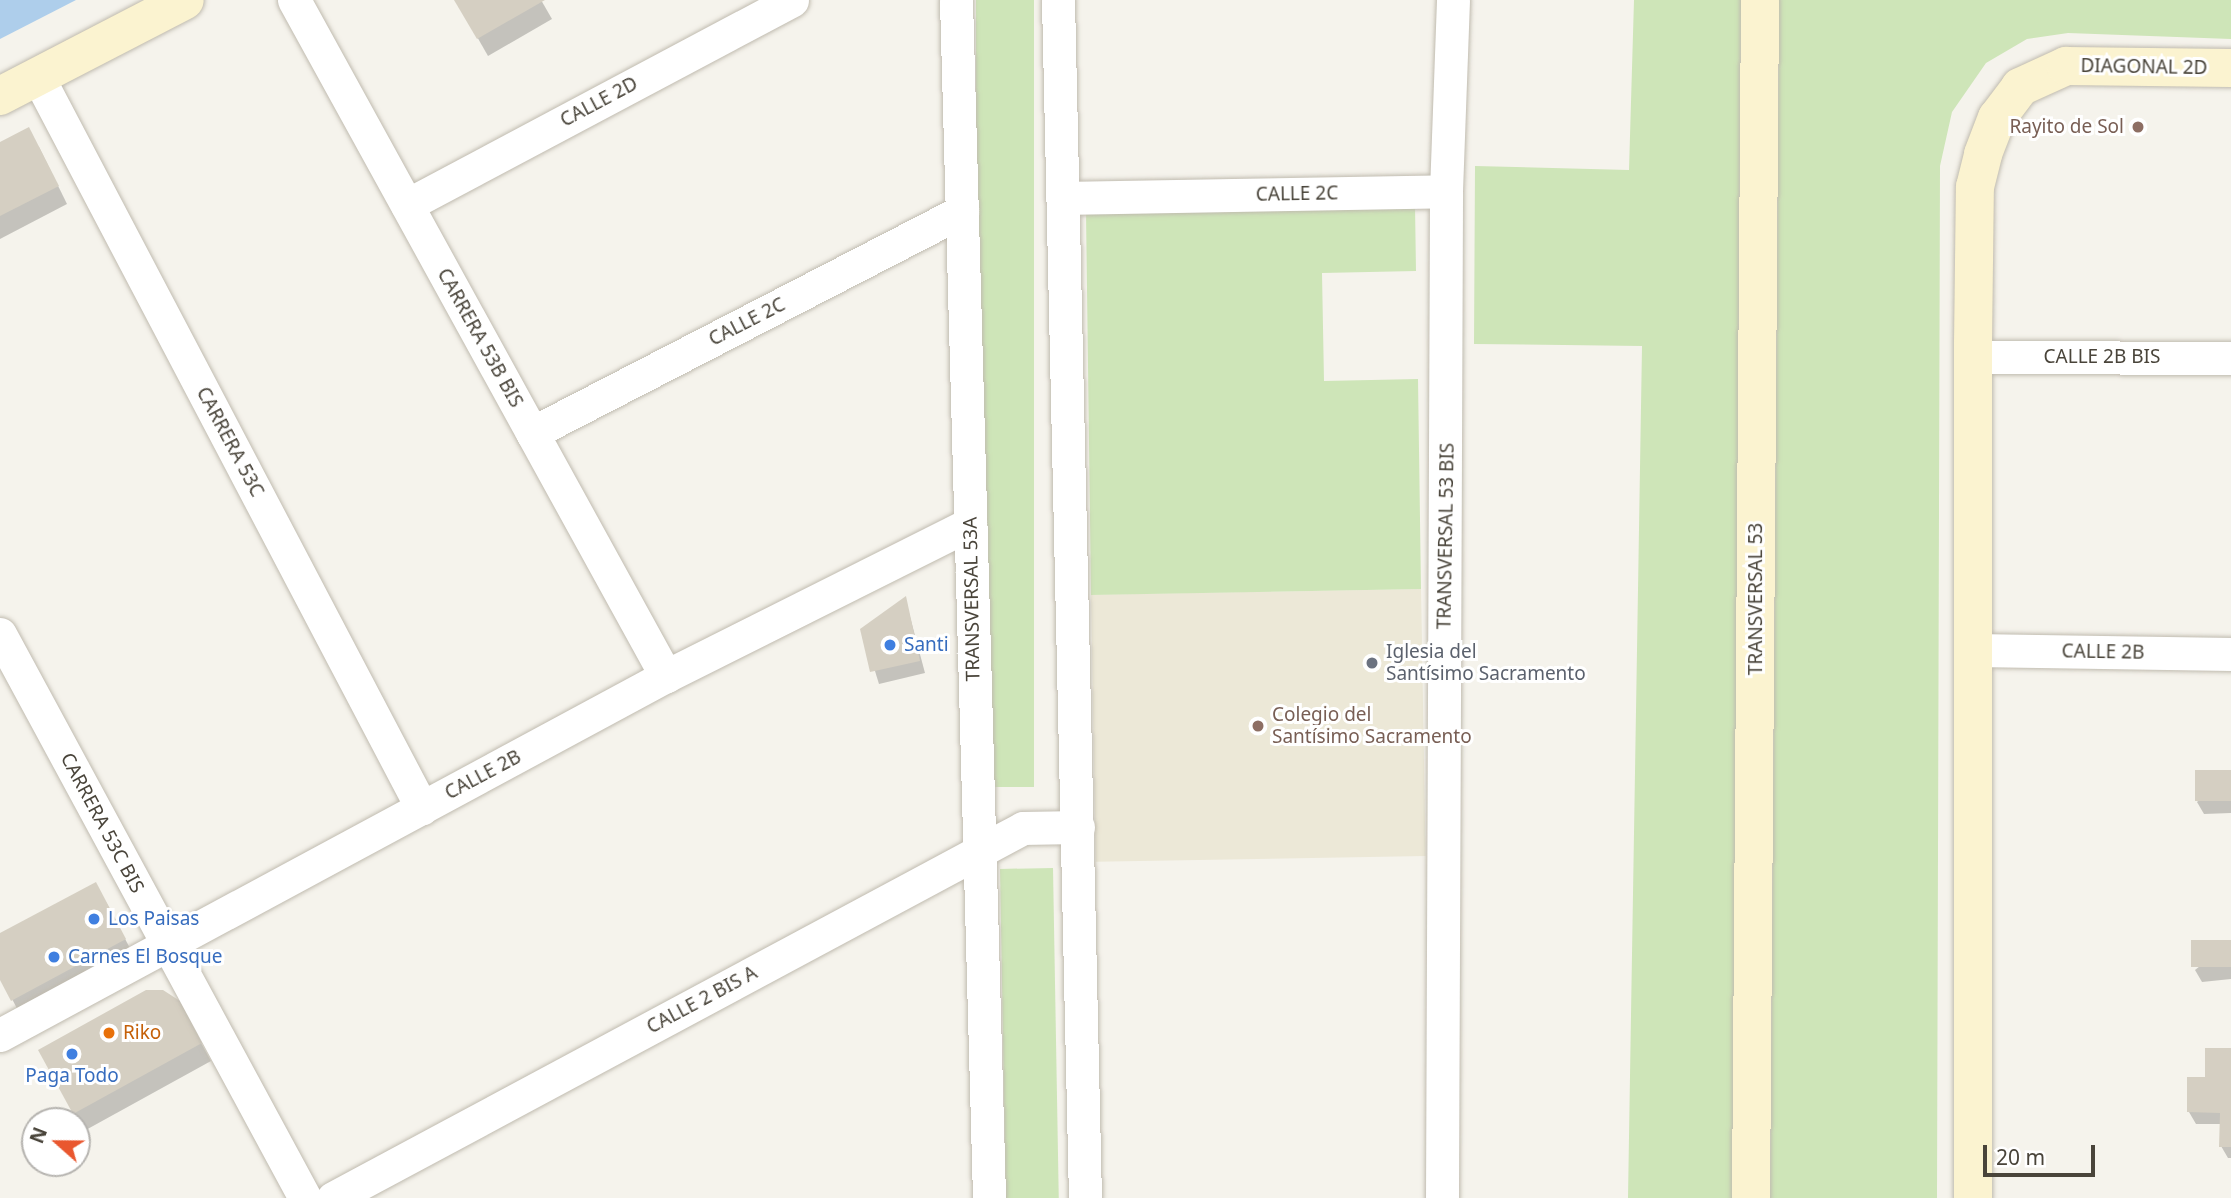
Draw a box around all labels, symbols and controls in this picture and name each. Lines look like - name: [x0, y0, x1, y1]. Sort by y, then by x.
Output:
- street label: DIAGONAL 2D: [2080, 54, 2208, 80]
- street label: CALLE 2D: [556, 72, 642, 132]
- place label: Rayito de Sol: [2009, 116, 2124, 138]
- marker: Rayito de Sol: [2130, 119, 2146, 135]
- street label: CALLE 2C: [1256, 182, 1338, 206]
- street label: CARRERA 53B BIS: [432, 264, 528, 412]
- street label: CALLE 2C: [705, 293, 789, 351]
- street label: CALLE 2B BIS: [2044, 346, 2160, 368]
- street label: CARRERA 53C: [192, 383, 268, 501]
- street label: TRANSVERSAL 53 BIS: [1433, 443, 1459, 629]
- street label: TRANSVERSAL 53A: [959, 517, 985, 681]
- street label: TRANSVERSAL 53: [1745, 523, 1767, 675]
- place label: Santi: [904, 634, 949, 656]
- marker: Santi: [882, 637, 898, 653]
- street label: CALLE 2B: [2061, 640, 2145, 664]
- place label: Iglesia del Santísimo Sacramento: [1386, 641, 1586, 685]
- marker: Iglesia del Santísimo Sacramento: [1364, 655, 1380, 671]
- place label: Colegio del Santísimo Sacramento: [1272, 704, 1472, 748]
- marker: Colegio del Santísimo Sacramento: [1250, 718, 1266, 734]
- street label: CALLE 2B: [441, 746, 525, 804]
- street label: CARRERA 53C BIS: [56, 749, 148, 897]
- place label: Los Paisas: [108, 908, 199, 930]
- marker: Los Paisas: [86, 911, 102, 927]
- place label: Carnes El Bosque: [68, 946, 223, 968]
- marker: Carnes El Bosque: [46, 949, 62, 965]
- street label: CALLE 2 BIS A: [643, 961, 761, 1039]
- place label: Riko: [123, 1022, 161, 1044]
- marker: Riko: [101, 1025, 117, 1041]
- marker: Paga Todo: [64, 1046, 80, 1062]
- place label: Paga Todo: [25, 1065, 119, 1087]
- north arrow: [21, 1107, 91, 1177]
- text: N: [23, 1123, 53, 1147]
- scale bar: [1986, 1132, 2098, 1176]
- text: 20 m: [1996, 1143, 2045, 1171]

